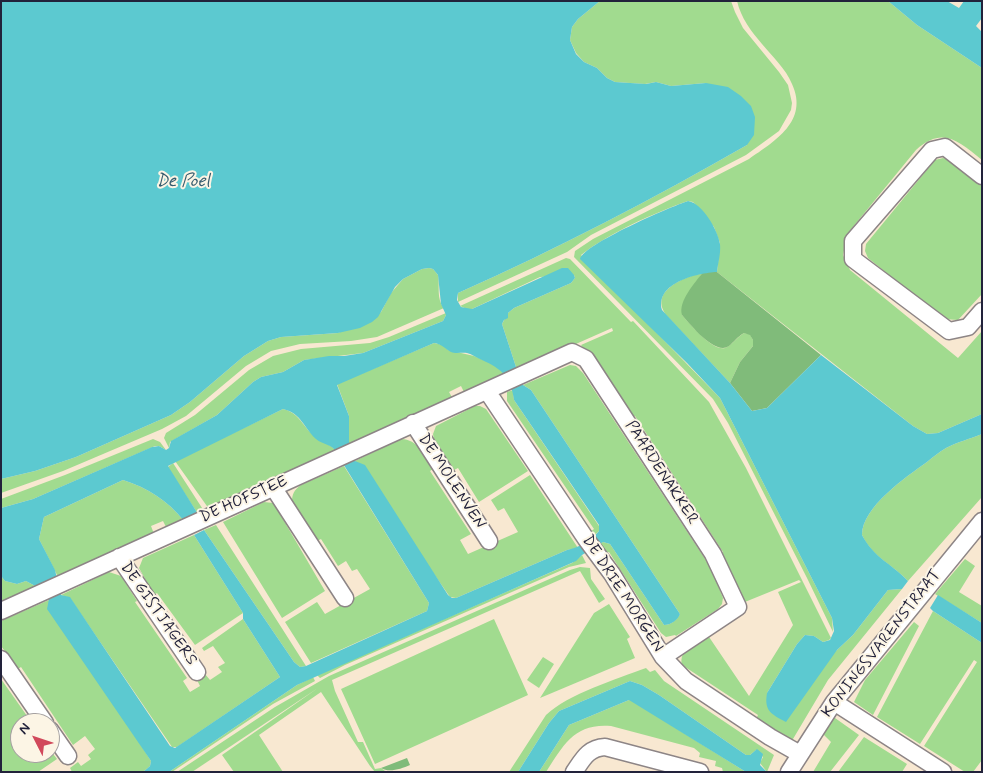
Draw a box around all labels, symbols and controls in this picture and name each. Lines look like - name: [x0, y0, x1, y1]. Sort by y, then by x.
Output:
- water label: De Poel: [156, 171, 210, 193]
- street label: PAARDENAKKER: [620, 418, 702, 528]
- street label: DE MOLENVEN: [413, 431, 489, 533]
- street label: DE HOFSTEE: [197, 472, 291, 528]
- street label: DE DRIE MORGEN: [577, 532, 667, 656]
- street label: DE GISTJAGERS: [115, 559, 201, 669]
- street label: KONINGSVARENSTRAAT: [818, 566, 946, 722]
- north arrow: [10, 713, 60, 763]
- text: N: [15, 719, 34, 738]

